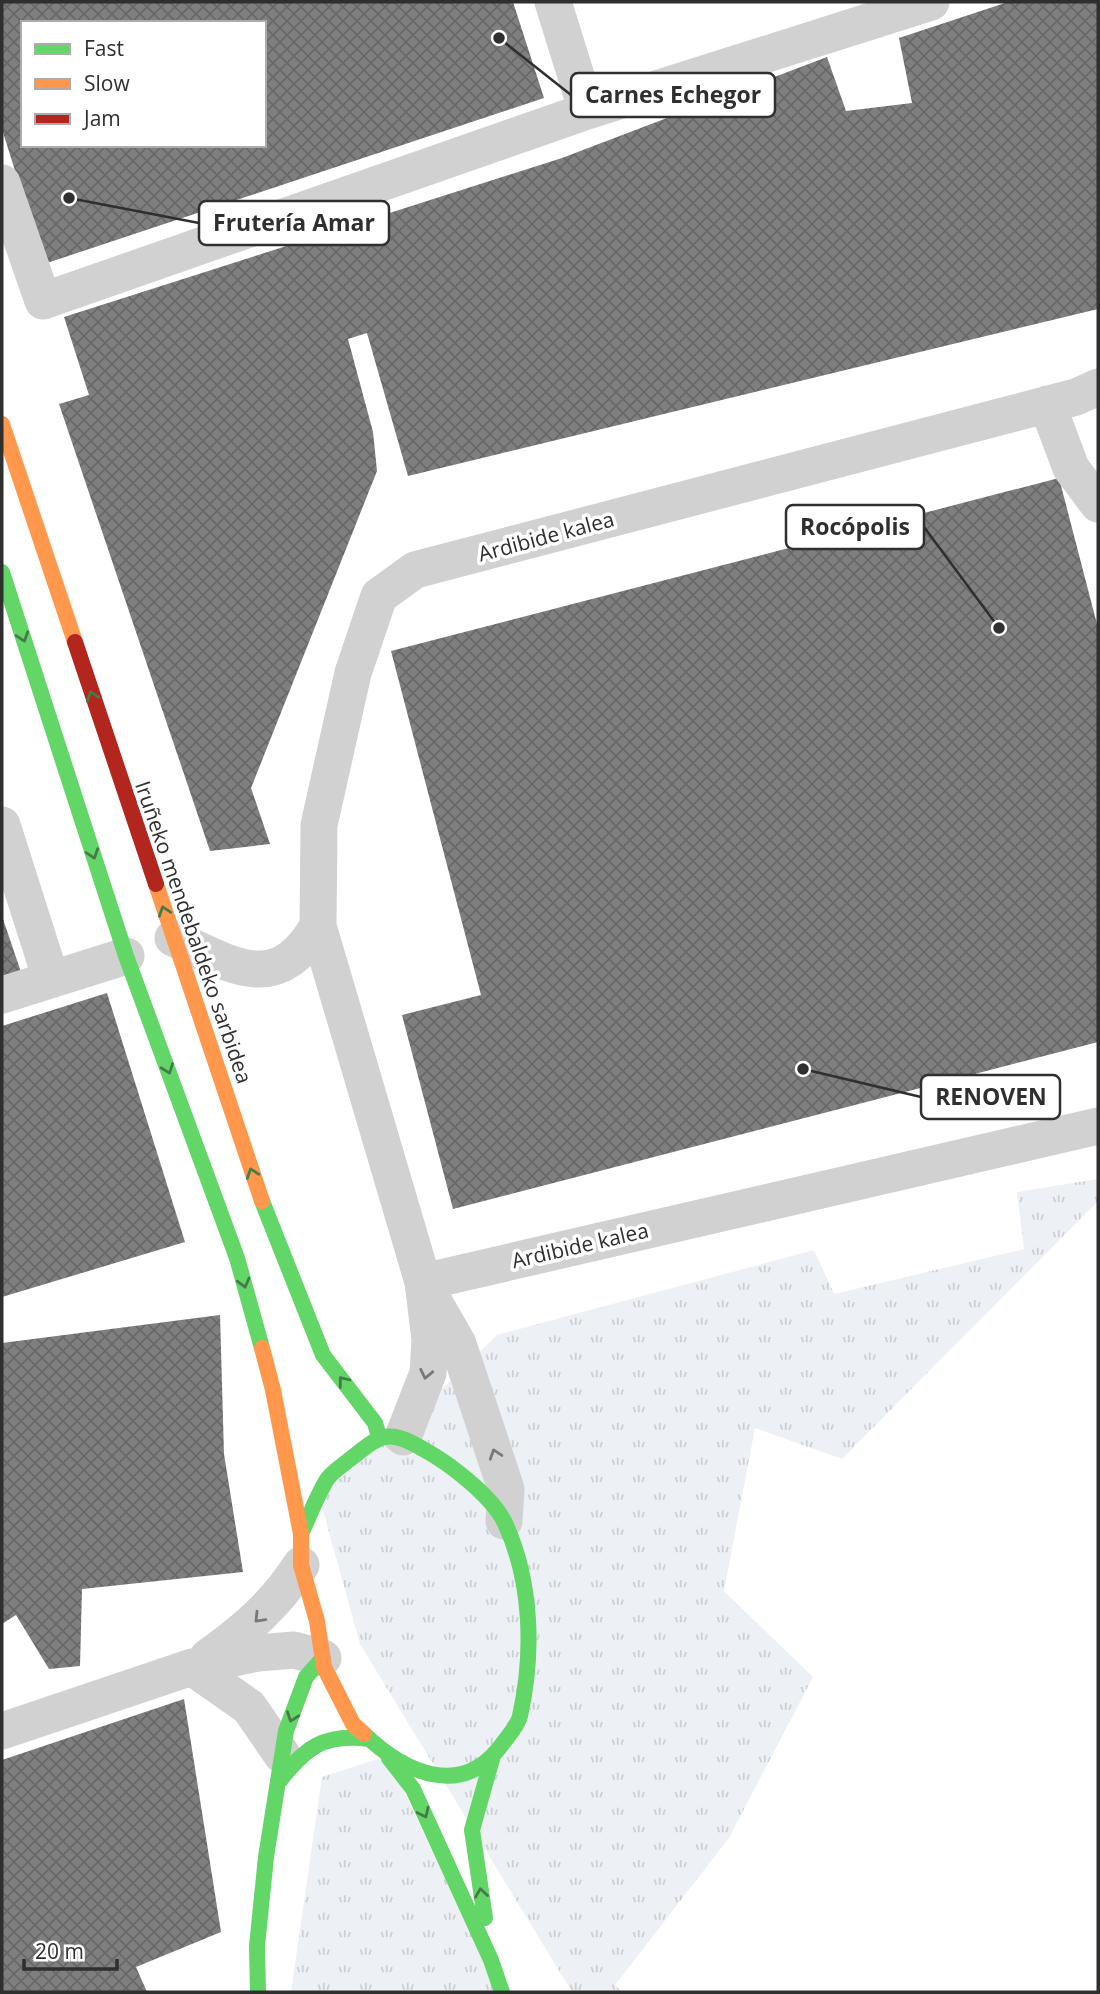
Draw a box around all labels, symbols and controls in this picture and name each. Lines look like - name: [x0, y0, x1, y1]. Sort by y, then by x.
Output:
- legend: [21, 21, 266, 147]
- text: Fast: [84, 34, 124, 62]
- text: Slow: [84, 69, 130, 97]
- callout: Carnes Echegor: [571, 73, 775, 117]
- text: Carnes Echegor: [585, 78, 761, 110]
- text: Jam: [82, 104, 121, 132]
- callout: Frutería Amar: [199, 201, 389, 245]
- text: Frutería Amar: [213, 206, 375, 238]
- street label: Ardibide kalea: [475, 504, 617, 568]
- callout: Rocópolis: [786, 505, 924, 549]
- text: Rocópolis: [800, 510, 910, 542]
- one-way arrow: [15, 631, 29, 643]
- one-way arrow: [86, 690, 100, 702]
- street label: Iruñeko mendebaldeko sarbidea: [129, 777, 259, 1087]
- one-way arrow: [85, 847, 99, 859]
- one-way arrow: [158, 906, 172, 918]
- one-way arrow: [159, 1062, 173, 1074]
- callout: RENOVEN: [921, 1075, 1060, 1119]
- text: RENOVEN: [935, 1080, 1047, 1112]
- one-way arrow: [246, 1168, 260, 1180]
- street label: Ardibide kalea: [509, 1216, 651, 1274]
- one-way arrow: [235, 1277, 250, 1289]
- one-way arrow: [419, 1367, 434, 1379]
- one-way arrow: [338, 1376, 351, 1389]
- one-way arrow: [488, 1449, 503, 1461]
- one-way arrow: [254, 1610, 267, 1623]
- one-way arrow: [286, 1710, 300, 1722]
- one-way arrow: [416, 1806, 430, 1819]
- one-way arrow: [474, 1887, 489, 1899]
- scale bar: [24, 1927, 117, 1971]
- text: 20 m: [35, 1937, 84, 1965]

